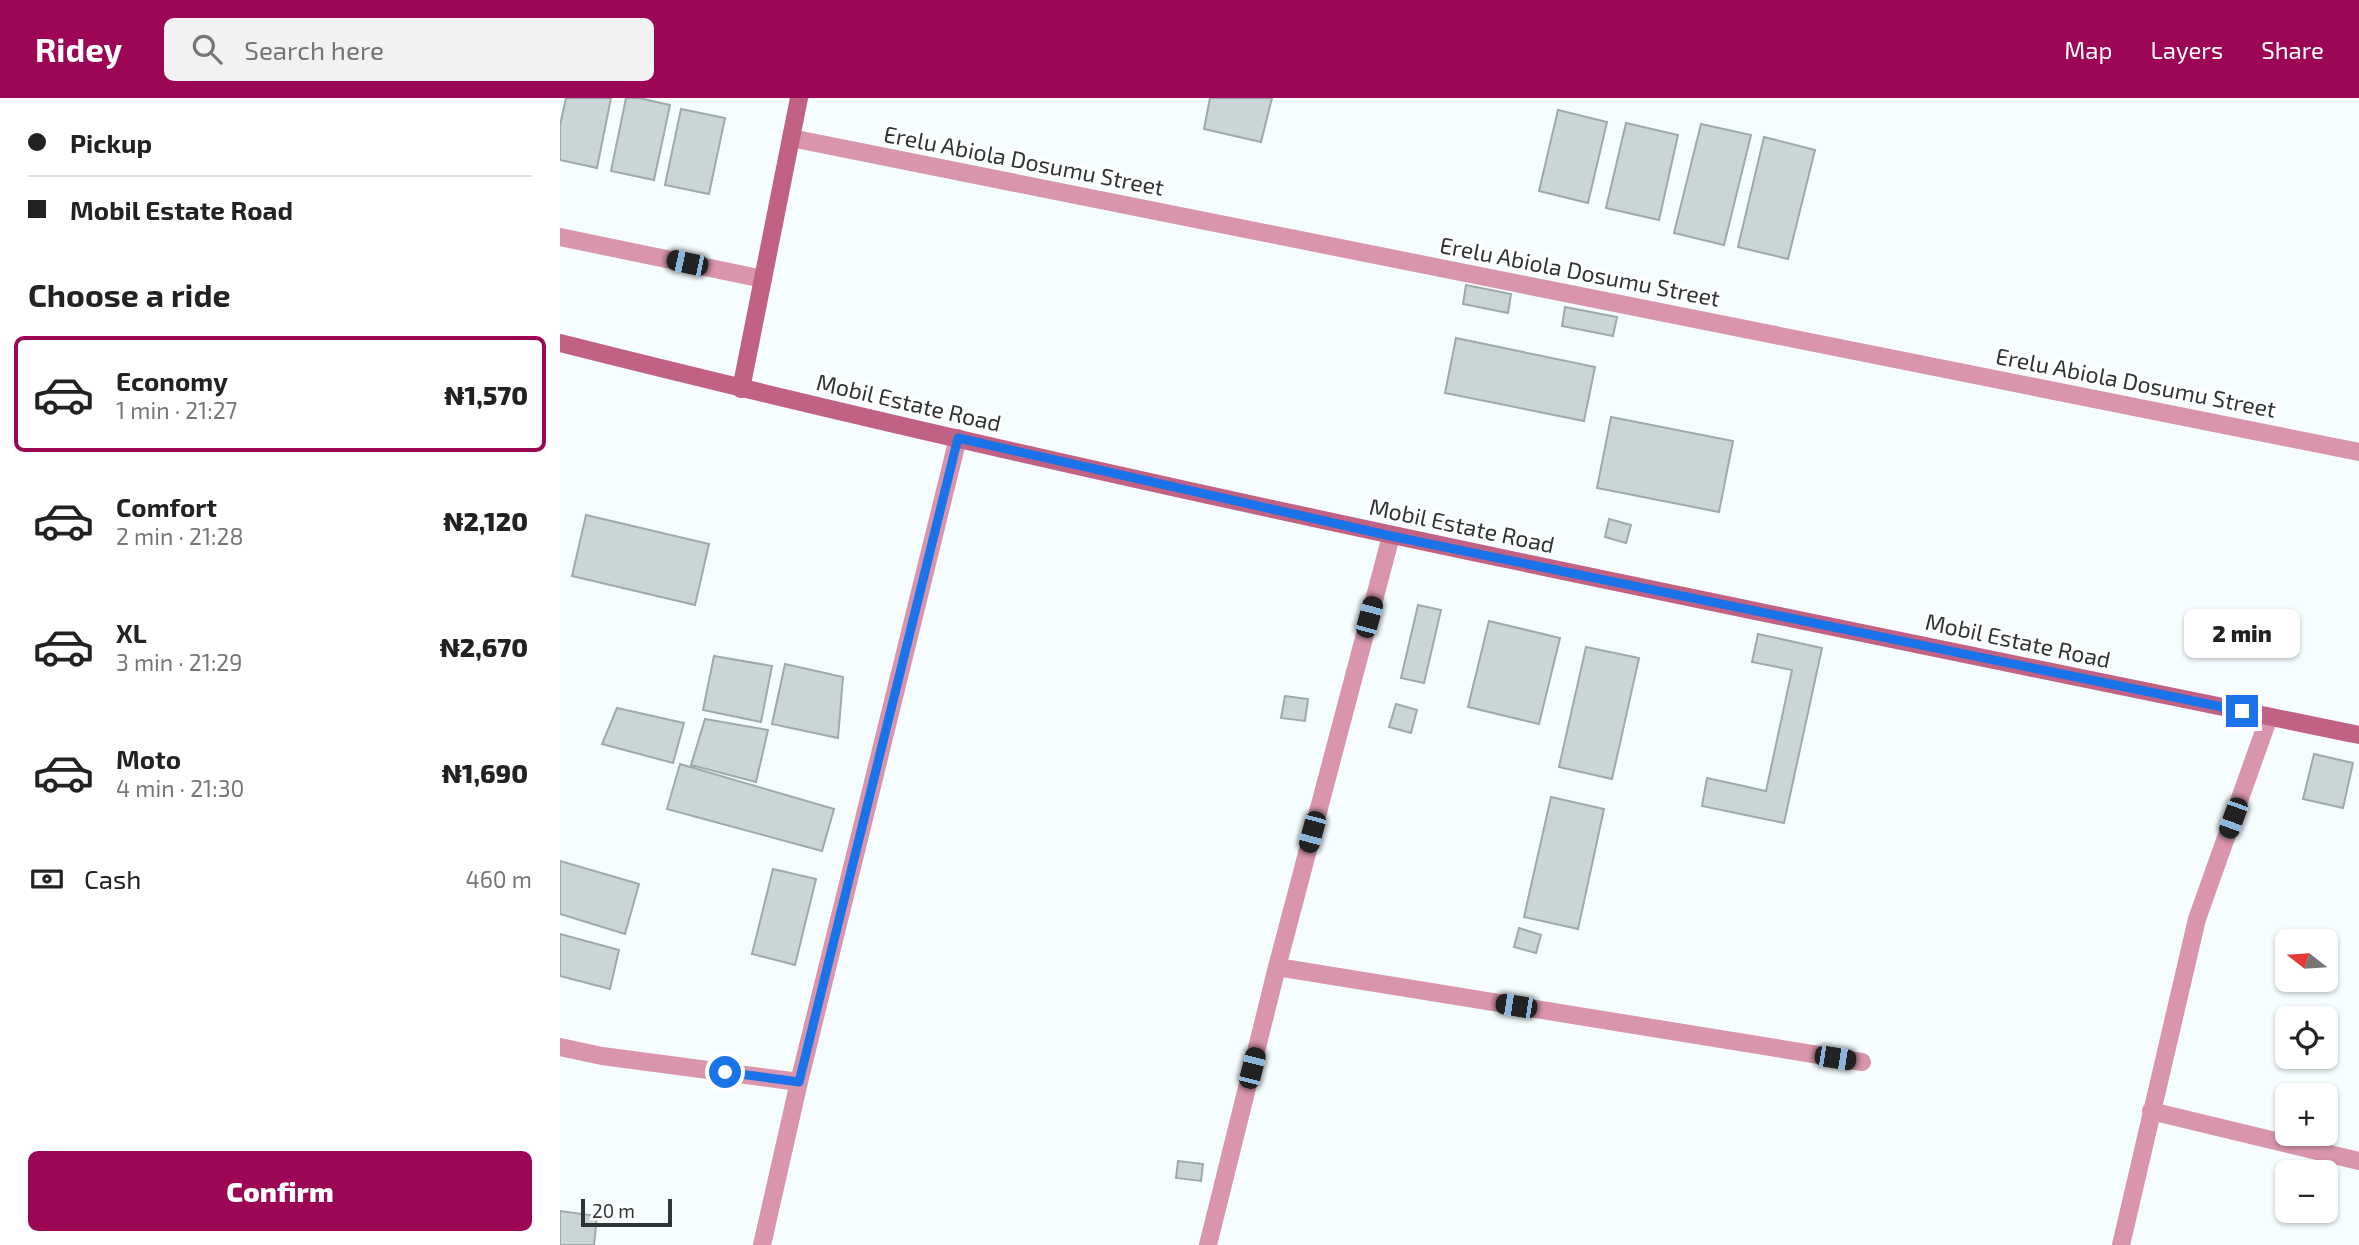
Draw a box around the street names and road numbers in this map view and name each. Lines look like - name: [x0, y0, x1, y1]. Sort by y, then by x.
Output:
- street label: Erelu Abiola Dosumu Street: [882, 119, 1167, 201]
- street label: Erelu Abiola Dosumu Street: [1438, 230, 1723, 312]
- street label: Erelu Abiola Dosumu Street: [1994, 341, 2279, 423]
- street label: Mobil Estate Road: [814, 367, 1004, 437]
- street label: Mobil Estate Road: [1367, 492, 1557, 558]
- street label: Mobil Estate Road: [1923, 607, 2113, 673]

